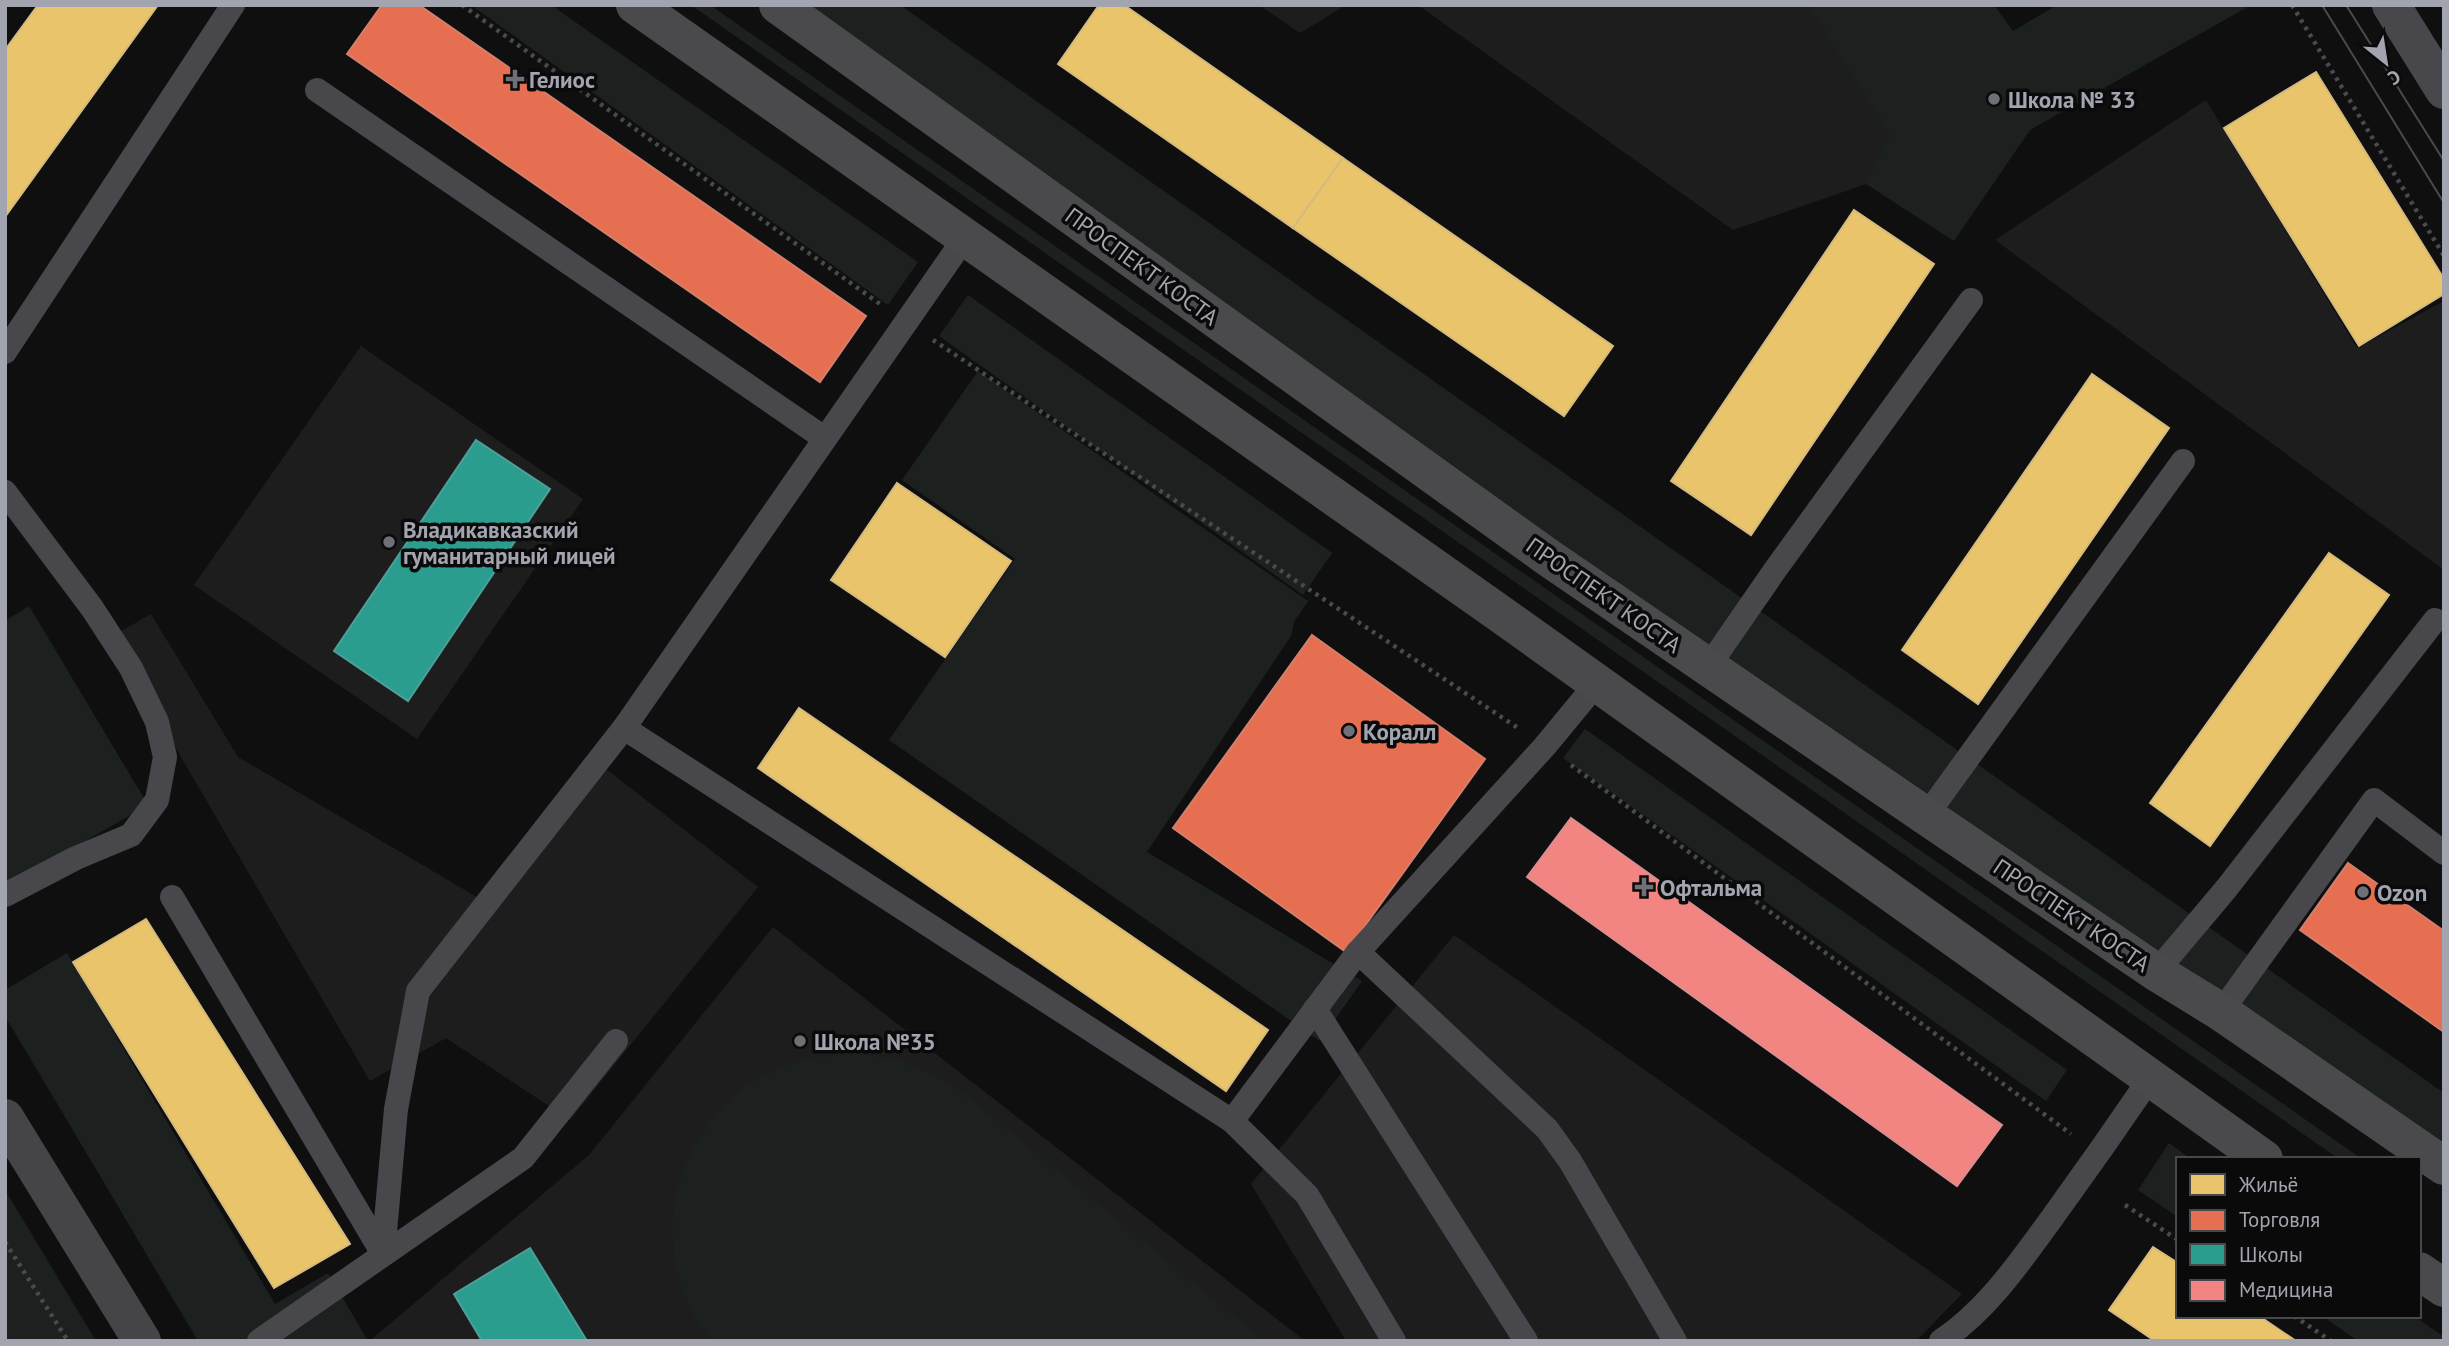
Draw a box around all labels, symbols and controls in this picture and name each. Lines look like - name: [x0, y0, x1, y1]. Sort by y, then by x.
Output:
- north arrow: [2351, 28, 2421, 98]
- place label: Гелиос: [529, 65, 595, 94]
- text: С: [2384, 65, 2405, 91]
- marker: Гелиос: [507, 71, 523, 87]
- place label: Школа № 33: [2008, 85, 2136, 114]
- marker: Школа № 33: [1986, 91, 2002, 107]
- street label: ПРОСПЕКТ КОСТА: [1060, 201, 1225, 332]
- place label: Владикавказский гуманитарный лицей: [403, 515, 616, 570]
- street label: ПРОСПЕКТ КОСТА: [1521, 531, 1688, 660]
- marker: Владикавказский гуманитарный лицей: [381, 534, 397, 550]
- place label: Коралл: [1363, 717, 1436, 746]
- marker: Коралл: [1341, 723, 1357, 739]
- street label: ПРОСПЕКТ КОСТА: [1988, 852, 2156, 978]
- place label: Офтальма: [1660, 873, 1762, 902]
- marker: Офтальма: [1634, 877, 1654, 897]
- place label: Ozon: [2377, 878, 2427, 907]
- marker: Ozon: [2355, 884, 2371, 900]
- place label: Школа №35: [814, 1027, 936, 1056]
- marker: Школа №35: [792, 1033, 808, 1049]
- legend: [2176, 1157, 2421, 1318]
- text: Жильё: [2238, 1171, 2298, 1198]
- text: Торговля: [2239, 1206, 2320, 1233]
- text: Школы: [2239, 1241, 2303, 1268]
- text: Медицина: [2239, 1276, 2333, 1303]

